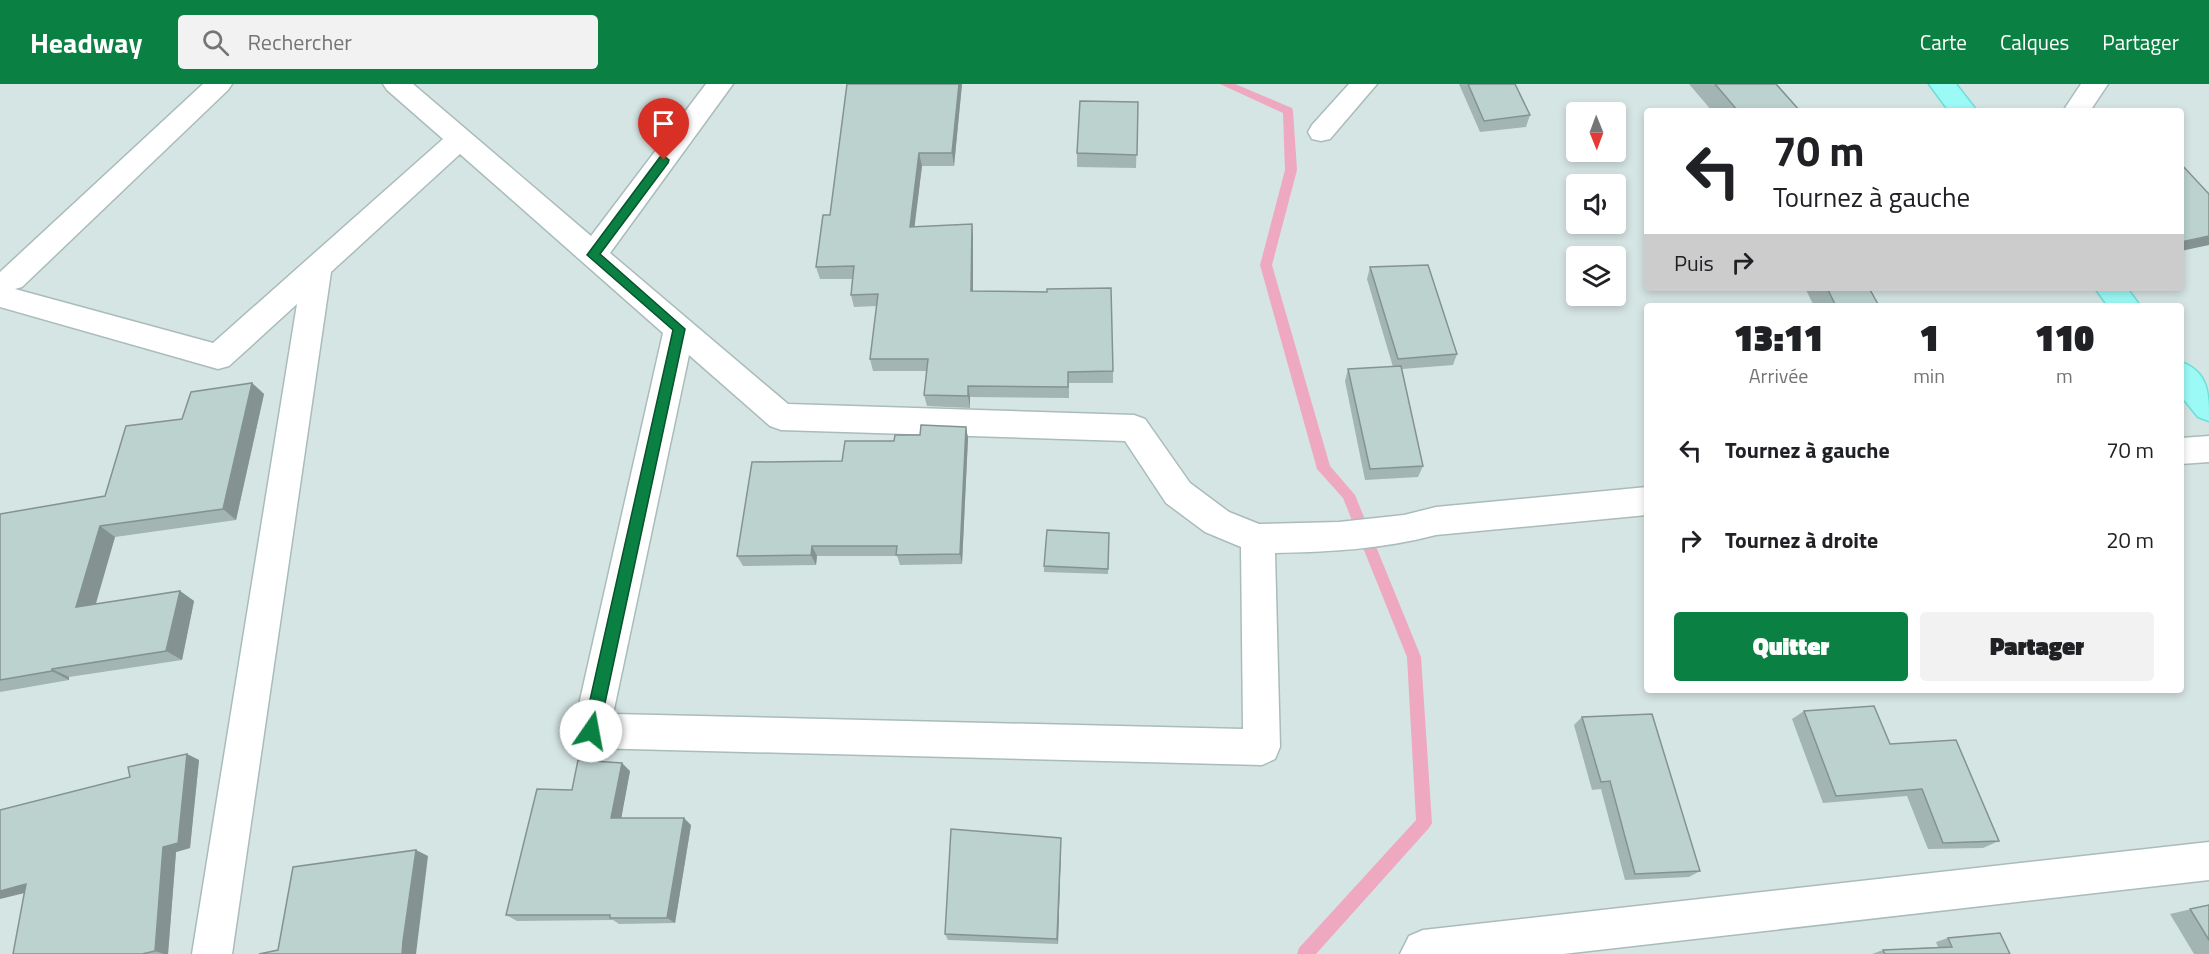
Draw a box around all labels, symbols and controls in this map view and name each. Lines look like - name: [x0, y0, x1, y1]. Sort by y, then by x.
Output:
- search box: [178, 15, 598, 69]
- text: Headway: [30, 21, 142, 64]
- text: Rechercher: [247, 25, 352, 59]
- icon: search: [199, 26, 232, 59]
- text: Carte: [1920, 26, 1967, 58]
- text: Calques: [2000, 26, 2069, 58]
- text: Partager: [2102, 26, 2179, 58]
- pin: [638, 98, 689, 160]
- north arrow: [1566, 102, 1626, 162]
- map controls: [1566, 102, 1626, 306]
- icon: arrive: [647, 107, 680, 140]
- text: 70 m: [1773, 118, 1865, 182]
- icon: left: [1674, 132, 1752, 210]
- button: sound: [1566, 174, 1626, 234]
- text: Tournez à gauche: [1773, 176, 1970, 217]
- button: layers: [1566, 246, 1626, 306]
- text: Puis: [1674, 246, 1714, 280]
- icon: right: [1726, 246, 1759, 279]
- text: 13:11: [1734, 310, 1823, 365]
- text: 1: [1919, 310, 1939, 365]
- text: 110: [2035, 310, 2094, 365]
- text: Arrivée: [1749, 360, 1808, 391]
- text: min: [1913, 360, 1945, 391]
- text: m: [2056, 360, 2073, 391]
- text: Tournez à gauche: [1725, 433, 1890, 467]
- text: 70 m: [2106, 433, 2154, 467]
- icon: left: [1674, 434, 1707, 467]
- text: Tournez à droite: [1725, 523, 1878, 557]
- text: 20 m: [2106, 523, 2154, 557]
- icon: right: [1674, 524, 1707, 557]
- button: Quitter: [1674, 612, 1908, 681]
- button: Partager: [1920, 612, 2154, 681]
- position arrow: [559, 699, 623, 763]

